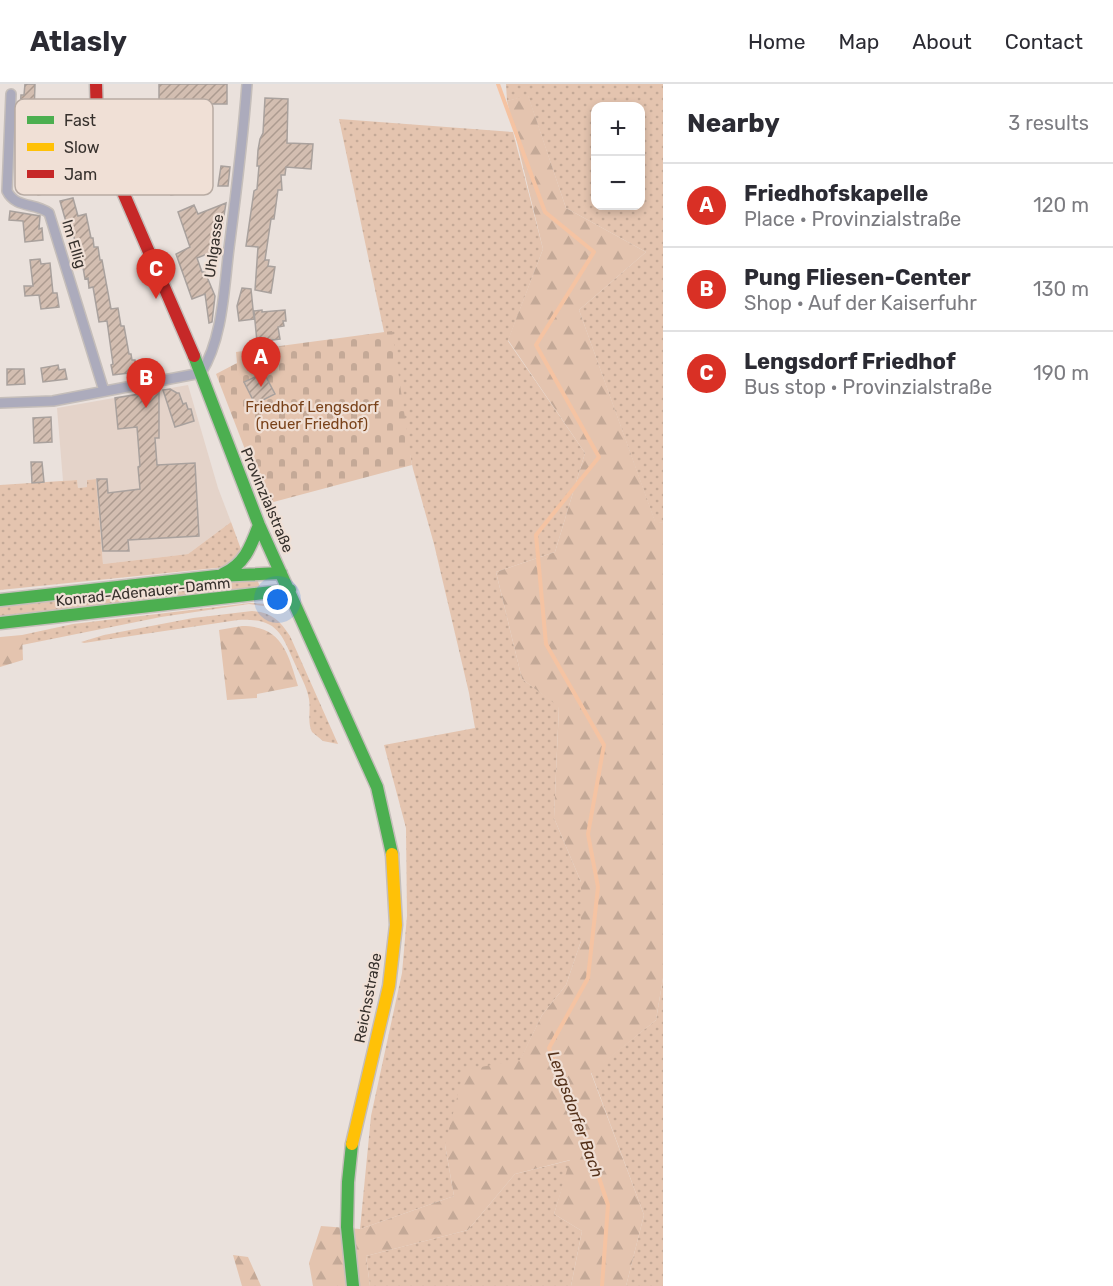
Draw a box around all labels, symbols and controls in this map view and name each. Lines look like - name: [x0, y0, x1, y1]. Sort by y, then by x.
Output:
- text: Atlasly: [30, 25, 127, 58]
- text: Home: [748, 29, 805, 54]
- text: Map: [838, 29, 879, 54]
- text: About: [912, 29, 972, 54]
- text: Contact: [1005, 29, 1083, 54]
- legend: [15, 99, 213, 195]
- map controls: [591, 102, 645, 210]
- button: +: [591, 102, 645, 156]
- text: Nearby: [687, 108, 780, 139]
- text: Fast: [64, 111, 96, 130]
- text: 3 results: [1008, 111, 1089, 135]
- text: Slow: [64, 138, 100, 157]
- button: −: [591, 156, 645, 210]
- text: Jam: [64, 165, 97, 184]
- text: Friedhofskapelle: [744, 180, 928, 207]
- text: A: [699, 193, 714, 217]
- text: 120 m: [1033, 193, 1089, 217]
- text: Place · Provinzialstraße: [744, 207, 961, 231]
- street label: Uhlgasse: [201, 213, 227, 279]
- street label: Im Ellig: [58, 217, 90, 271]
- pin: C: [136, 250, 176, 299]
- text: Pung Fliesen-Center: [744, 264, 971, 291]
- text: B: [699, 277, 714, 301]
- text: 130 m: [1033, 277, 1089, 301]
- text: Shop · Auf der Kaiserfuhr: [744, 291, 977, 315]
- pin: A: [242, 338, 280, 387]
- text: Lengsdorf Friedhof: [744, 348, 956, 375]
- pin: B: [126, 358, 166, 408]
- text: C: [699, 361, 714, 385]
- text: 190 m: [1033, 361, 1089, 385]
- text: Bus stop · Provinzialstraße: [744, 375, 992, 399]
- park label: Friedhof Lengsdorf (neuer Friedhof): [245, 398, 379, 433]
- street label: Provinzialstraße: [237, 445, 297, 555]
- street label: Konrad-Adenauer-Damm: [55, 574, 231, 610]
- your location: [263, 585, 292, 614]
- street label: Reichsstraße: [350, 951, 386, 1045]
- water label: Lengsdorfer Bach: [544, 1048, 607, 1180]

